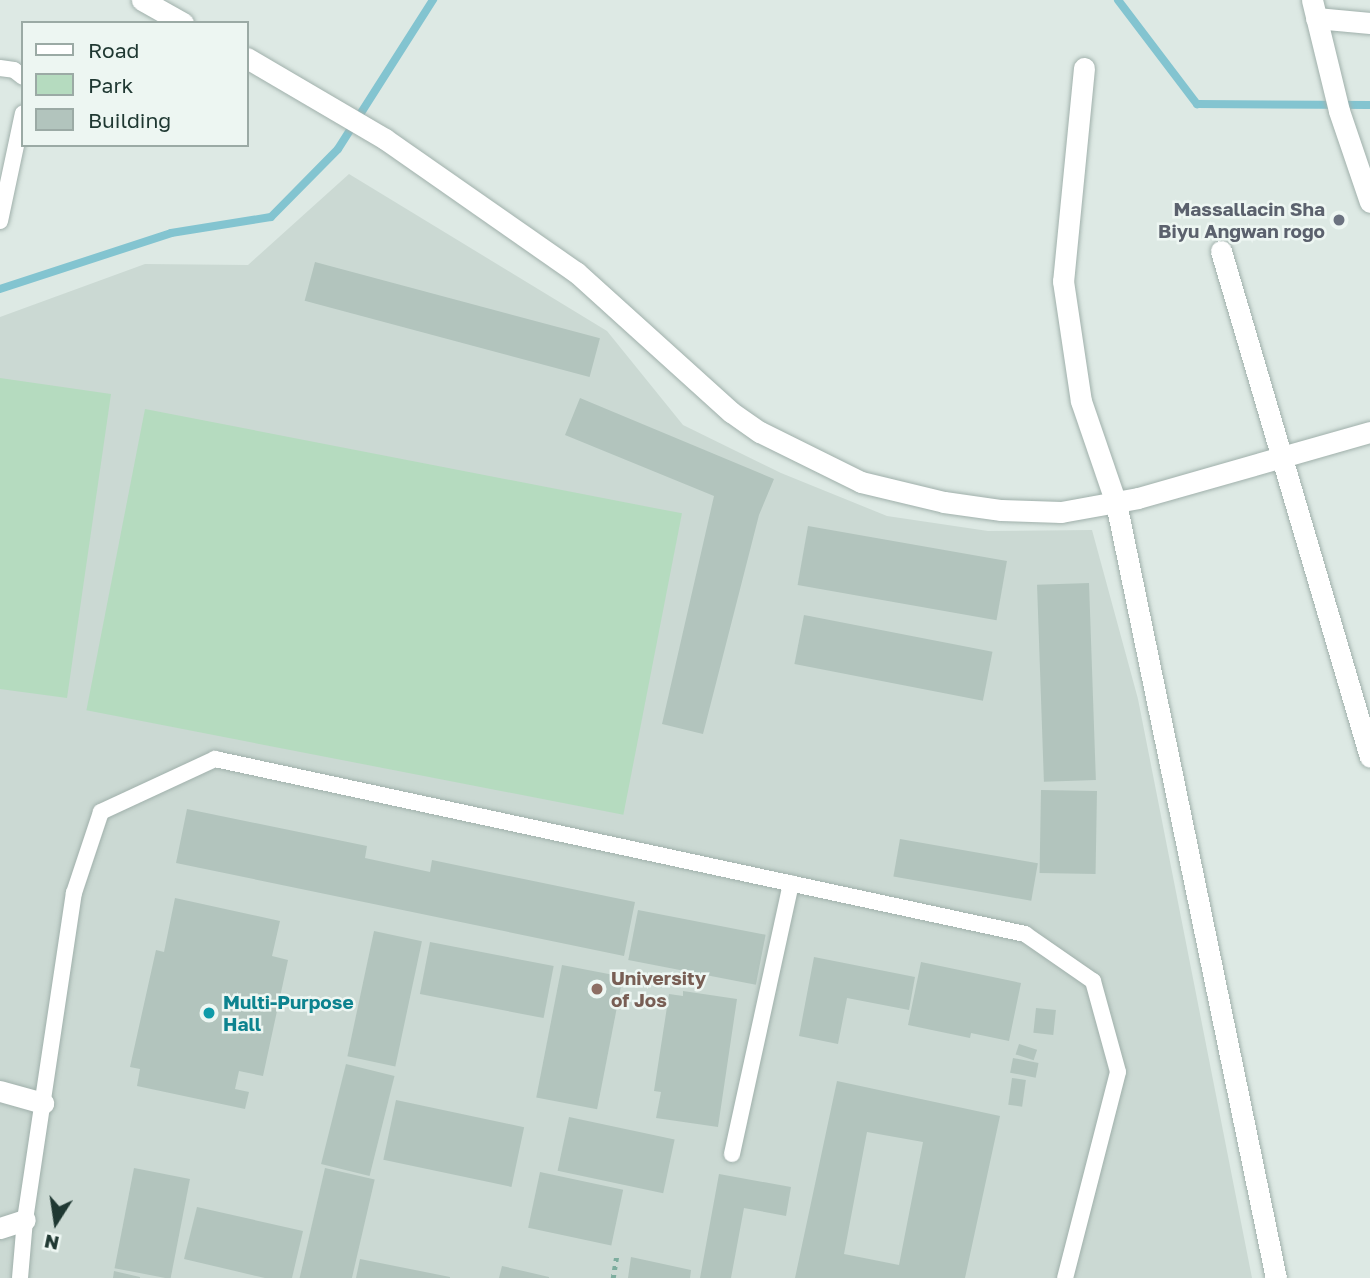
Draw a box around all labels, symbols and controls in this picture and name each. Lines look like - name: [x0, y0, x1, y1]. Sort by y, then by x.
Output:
- legend: [21, 21, 248, 147]
- text: Road: [88, 37, 139, 63]
- text: Park: [88, 72, 133, 98]
- text: Building: [88, 107, 171, 133]
- place label: Massallacin Sha Biyu Angwan rogo: [1158, 198, 1325, 242]
- marker: Massallacin Sha Biyu Angwan rogo: [1331, 212, 1347, 228]
- place label: University of Jos: [611, 967, 706, 1011]
- marker: University of Jos: [589, 981, 605, 997]
- place label: Multi-Purpose Hall: [223, 991, 354, 1035]
- marker: Multi-Purpose Hall: [201, 1005, 217, 1021]
- north arrow: [21, 1187, 91, 1257]
- text: N: [42, 1230, 61, 1256]

